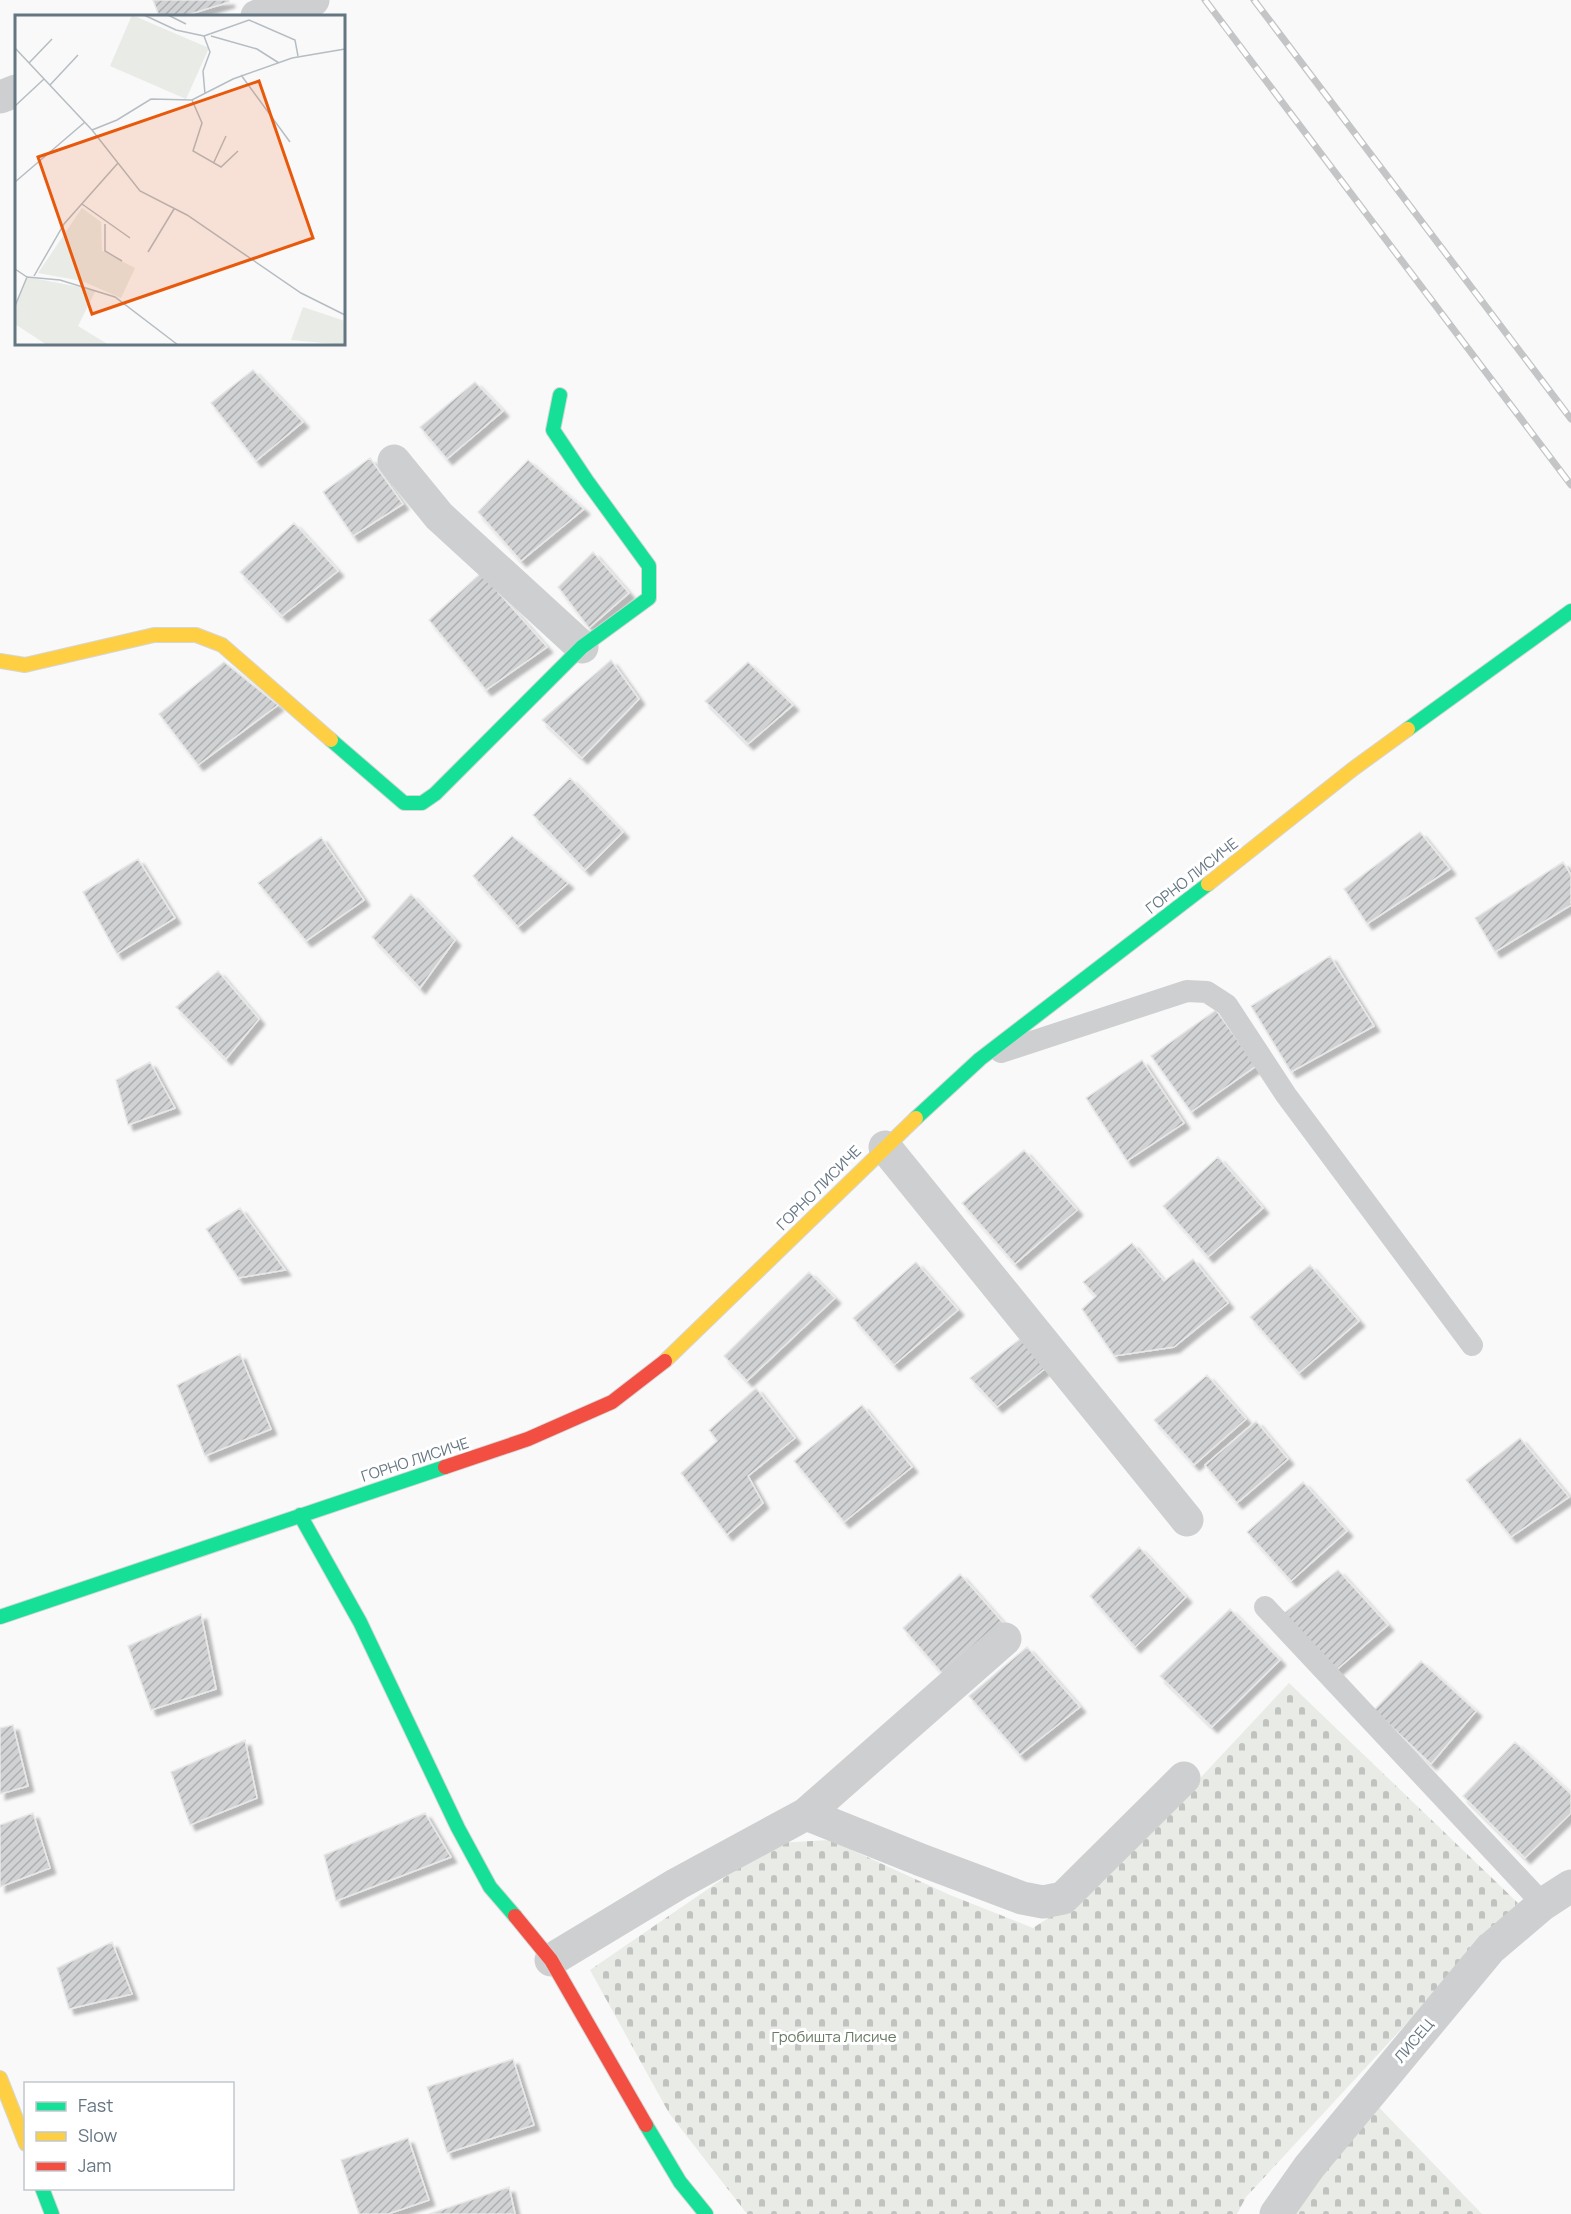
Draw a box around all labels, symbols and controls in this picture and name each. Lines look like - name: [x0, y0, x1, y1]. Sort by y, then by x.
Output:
- inset map: [15, 15, 345, 345]
- street label: ГОРНО ЛИСИЧЕ: [1141, 833, 1242, 918]
- street label: ГОРНО ЛИСИЧЕ: [772, 1141, 866, 1235]
- street label: ГОРНО ЛИСИЧЕ: [358, 1432, 471, 1487]
- street label: ЛИСЕЦ: [1389, 2014, 1438, 2067]
- park label: Гробишта Лисиче: [771, 2026, 897, 2047]
- legend: [24, 2082, 234, 2190]
- text: Fast: [78, 2093, 113, 2117]
- text: Slow: [78, 2123, 118, 2147]
- text: Jam: [78, 2153, 112, 2177]

